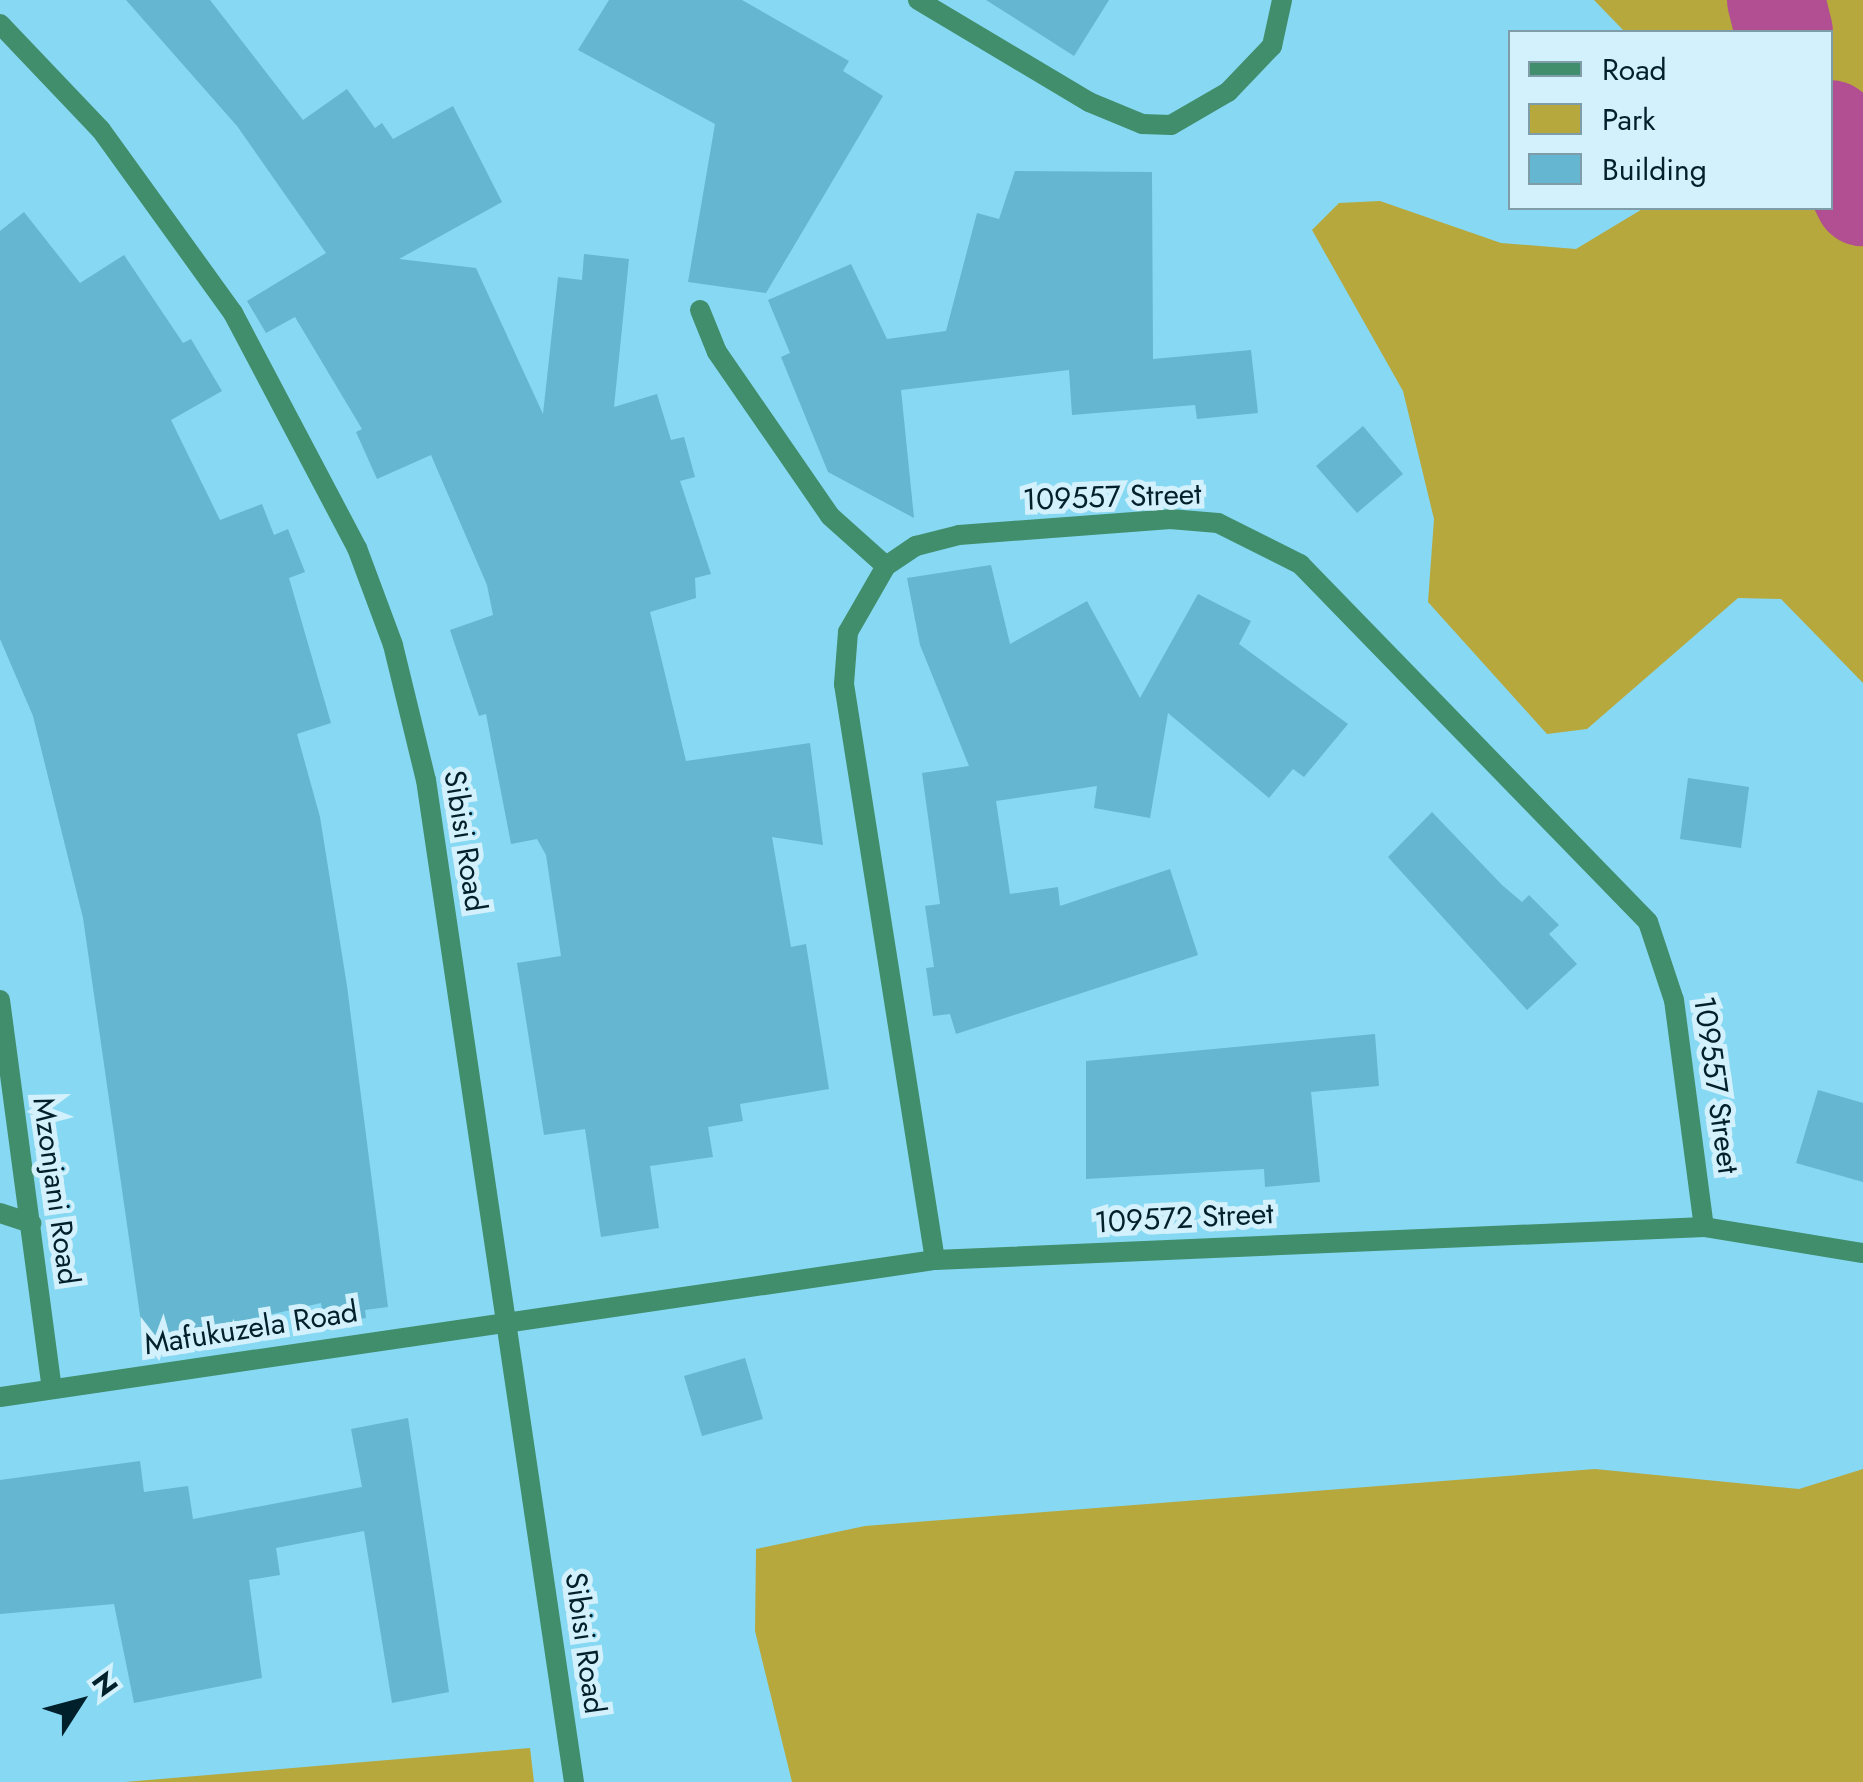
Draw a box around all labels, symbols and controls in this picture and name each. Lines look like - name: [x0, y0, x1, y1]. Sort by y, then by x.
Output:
- legend: [1508, 30, 1833, 210]
- text: Road: [1602, 48, 1667, 91]
- text: Park: [1602, 98, 1655, 141]
- text: Building: [1602, 148, 1707, 191]
- street label: 109557 Street: [1022, 476, 1202, 518]
- street label: Sibisi Road: [436, 768, 494, 914]
- street label: 109557 Street: [1686, 994, 1746, 1176]
- street label: Mzonjani Road: [25, 1095, 87, 1287]
- street label: 109572 Street: [1094, 1195, 1274, 1241]
- street label: Mafukuzela Road: [142, 1293, 360, 1363]
- street label: Sibisi Road: [557, 1570, 613, 1716]
- north arrow: [30, 1652, 130, 1752]
- text: N: [82, 1663, 128, 1705]

